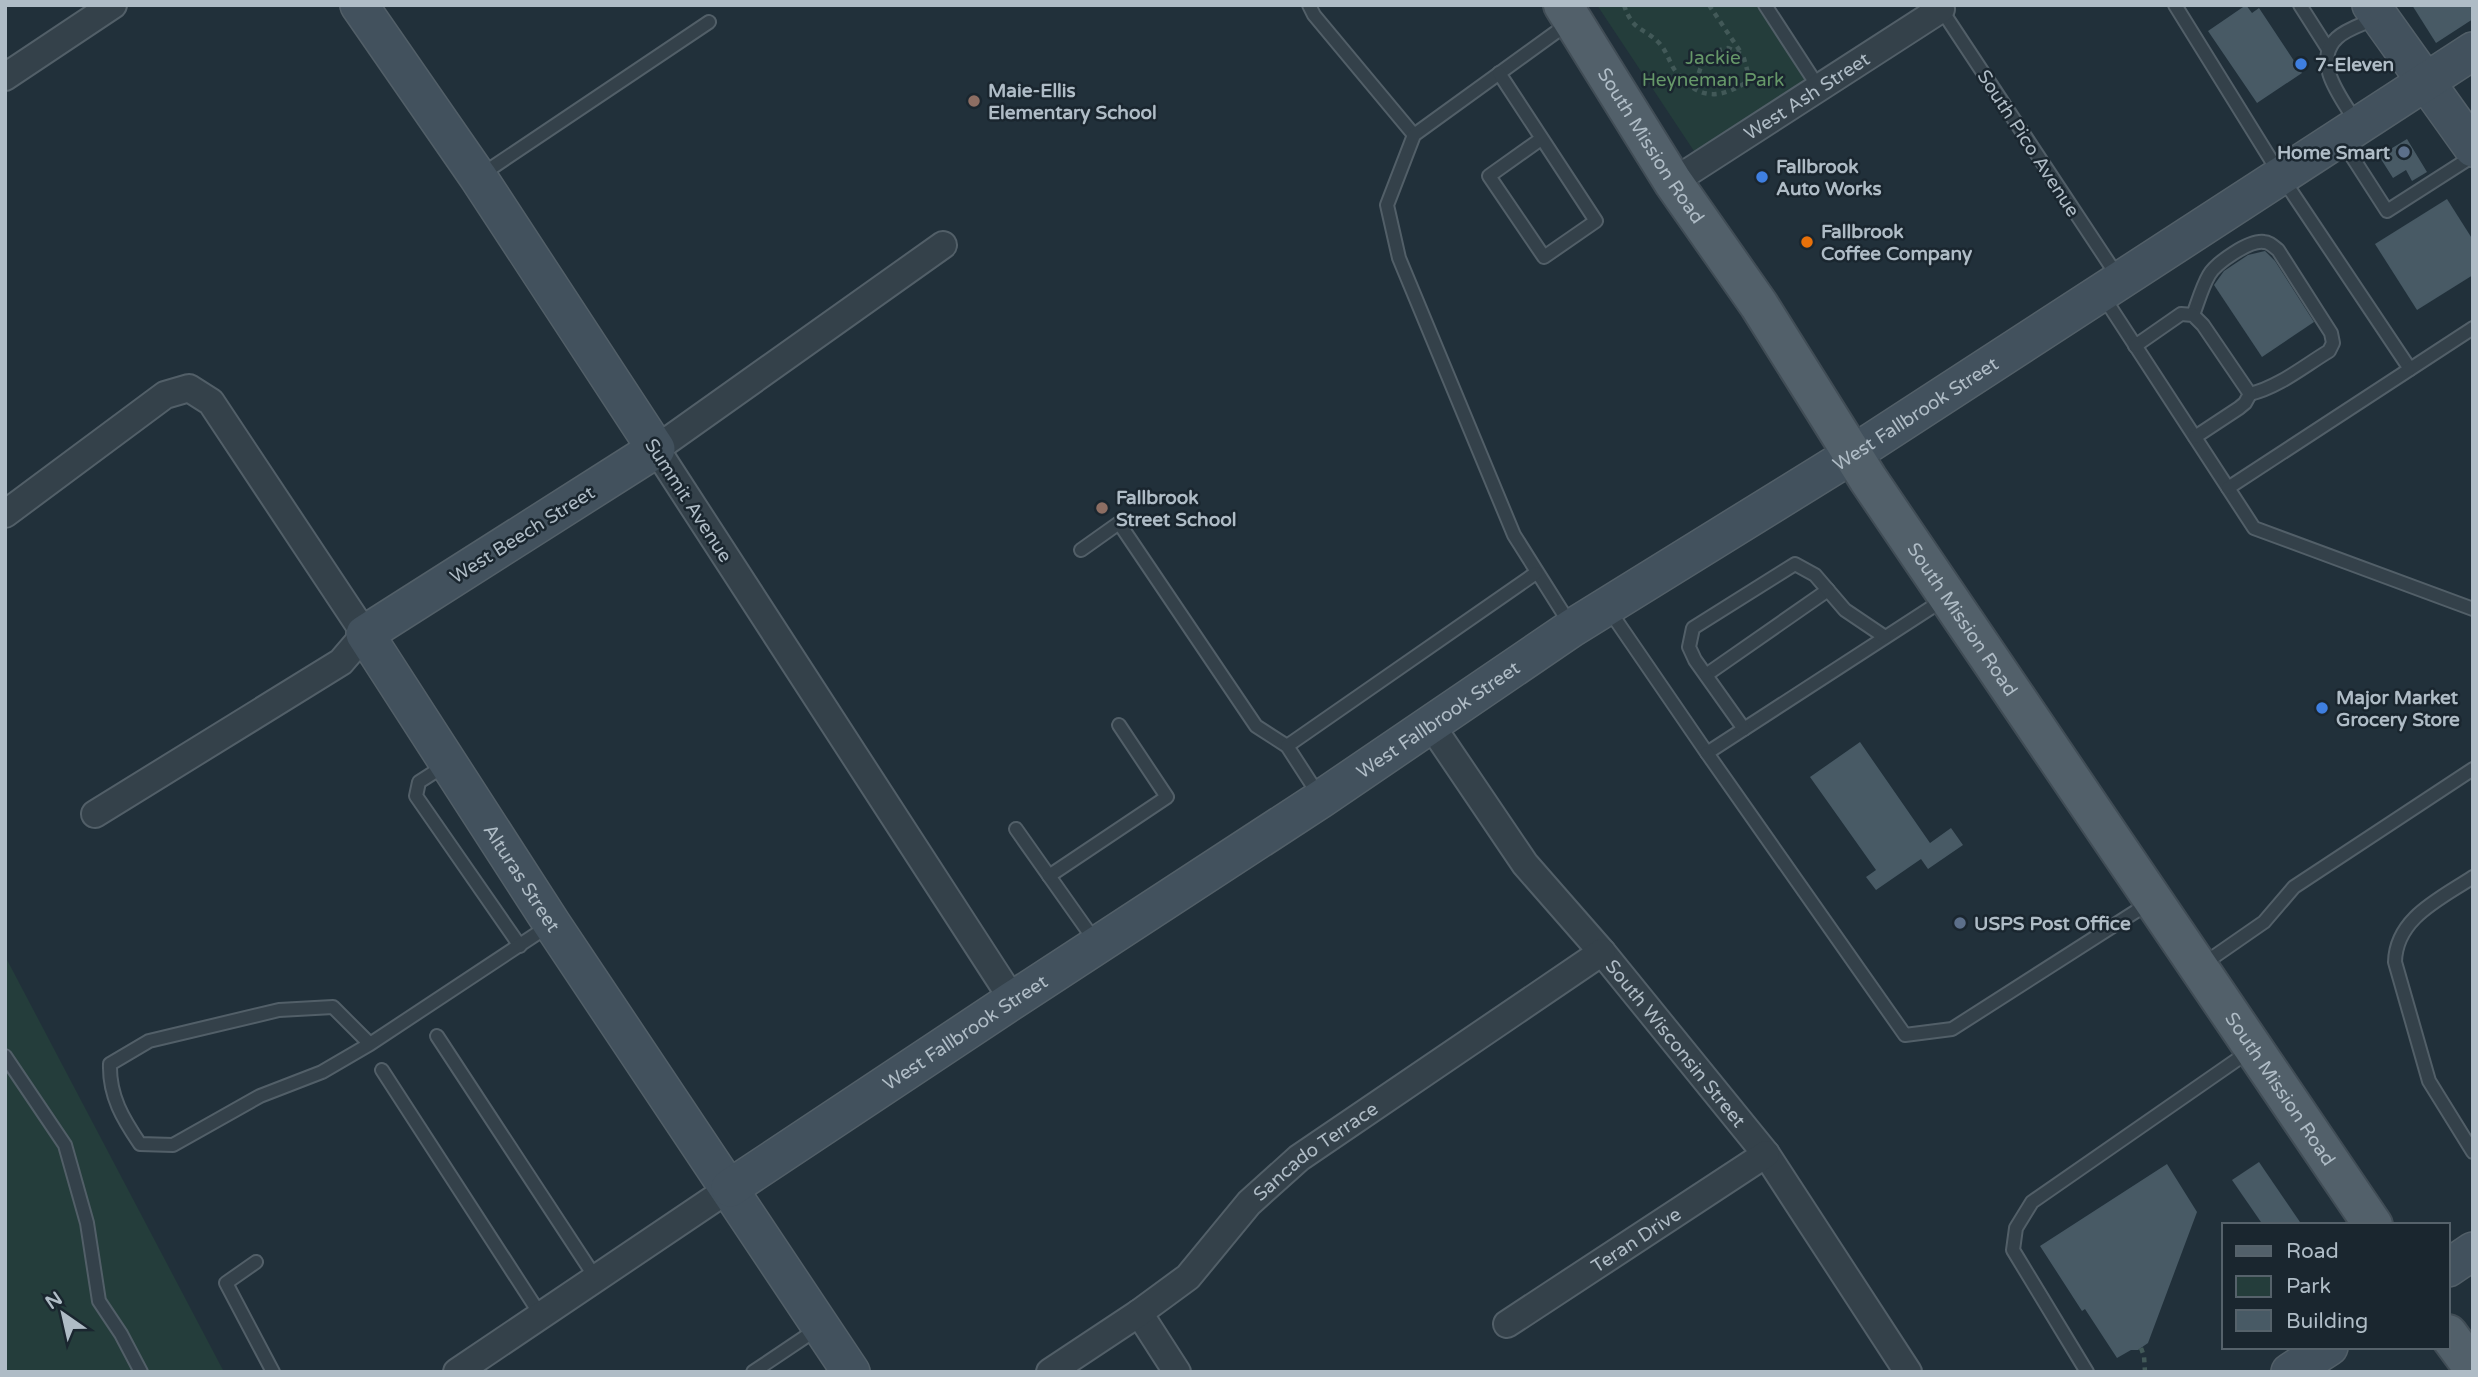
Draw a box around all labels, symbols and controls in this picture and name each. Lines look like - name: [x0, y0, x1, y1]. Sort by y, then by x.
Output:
- park label: Jackie Heyneman Park: [1642, 47, 1784, 91]
- street label: West Ash Street: [1740, 48, 1874, 145]
- place label: 7-Eleven: [2315, 54, 2394, 76]
- marker: 7-Eleven: [2293, 56, 2309, 72]
- street label: South Mission Road: [1593, 64, 1709, 228]
- street label: South Pico Avenue: [1973, 66, 2084, 221]
- place label: Maie-Ellis Elementary School: [988, 80, 1157, 125]
- marker: Maie-Ellis Elementary School: [966, 93, 982, 109]
- place label: Home Smart: [2277, 142, 2391, 164]
- marker: Home Smart: [2396, 144, 2412, 160]
- place label: Fallbrook Auto Works: [1776, 156, 1882, 200]
- marker: Fallbrook Auto Works: [1754, 169, 1770, 185]
- place label: Fallbrook Coffee Company: [1821, 221, 1973, 266]
- marker: Fallbrook Coffee Company: [1799, 234, 1815, 250]
- street label: West Fallbrook Street: [1829, 353, 2002, 476]
- street label: Summit Avenue: [640, 435, 736, 566]
- street label: West Beech Street: [446, 482, 599, 588]
- place label: Fallbrook Street School: [1116, 487, 1236, 531]
- marker: Fallbrook Street School: [1094, 500, 1110, 516]
- street label: South Mission Road: [1902, 539, 2022, 701]
- street label: West Fallbrook Street: [1353, 657, 1524, 783]
- place label: Major Market Grocery Store: [2336, 687, 2460, 732]
- marker: Major Market Grocery Store: [2314, 700, 2330, 716]
- street label: Alturas Street: [478, 820, 564, 936]
- place label: USPS Post Office: [1974, 913, 2131, 935]
- marker: USPS Post Office: [1952, 915, 1968, 931]
- street label: South Wisconsin Street: [1601, 955, 1750, 1132]
- street label: West Fallbrook Street: [879, 971, 1052, 1095]
- street label: South Mission Road: [2220, 1008, 2340, 1170]
- street label: Sancado Terrace: [1249, 1098, 1382, 1206]
- street label: Teran Drive: [1587, 1203, 1685, 1278]
- legend: [2222, 1223, 2450, 1349]
- text: Road: [2286, 1239, 2339, 1264]
- text: Park: [2286, 1274, 2331, 1299]
- north arrow: [28, 1279, 98, 1349]
- text: N: [42, 1287, 67, 1314]
- text: Building: [2286, 1309, 2368, 1334]

